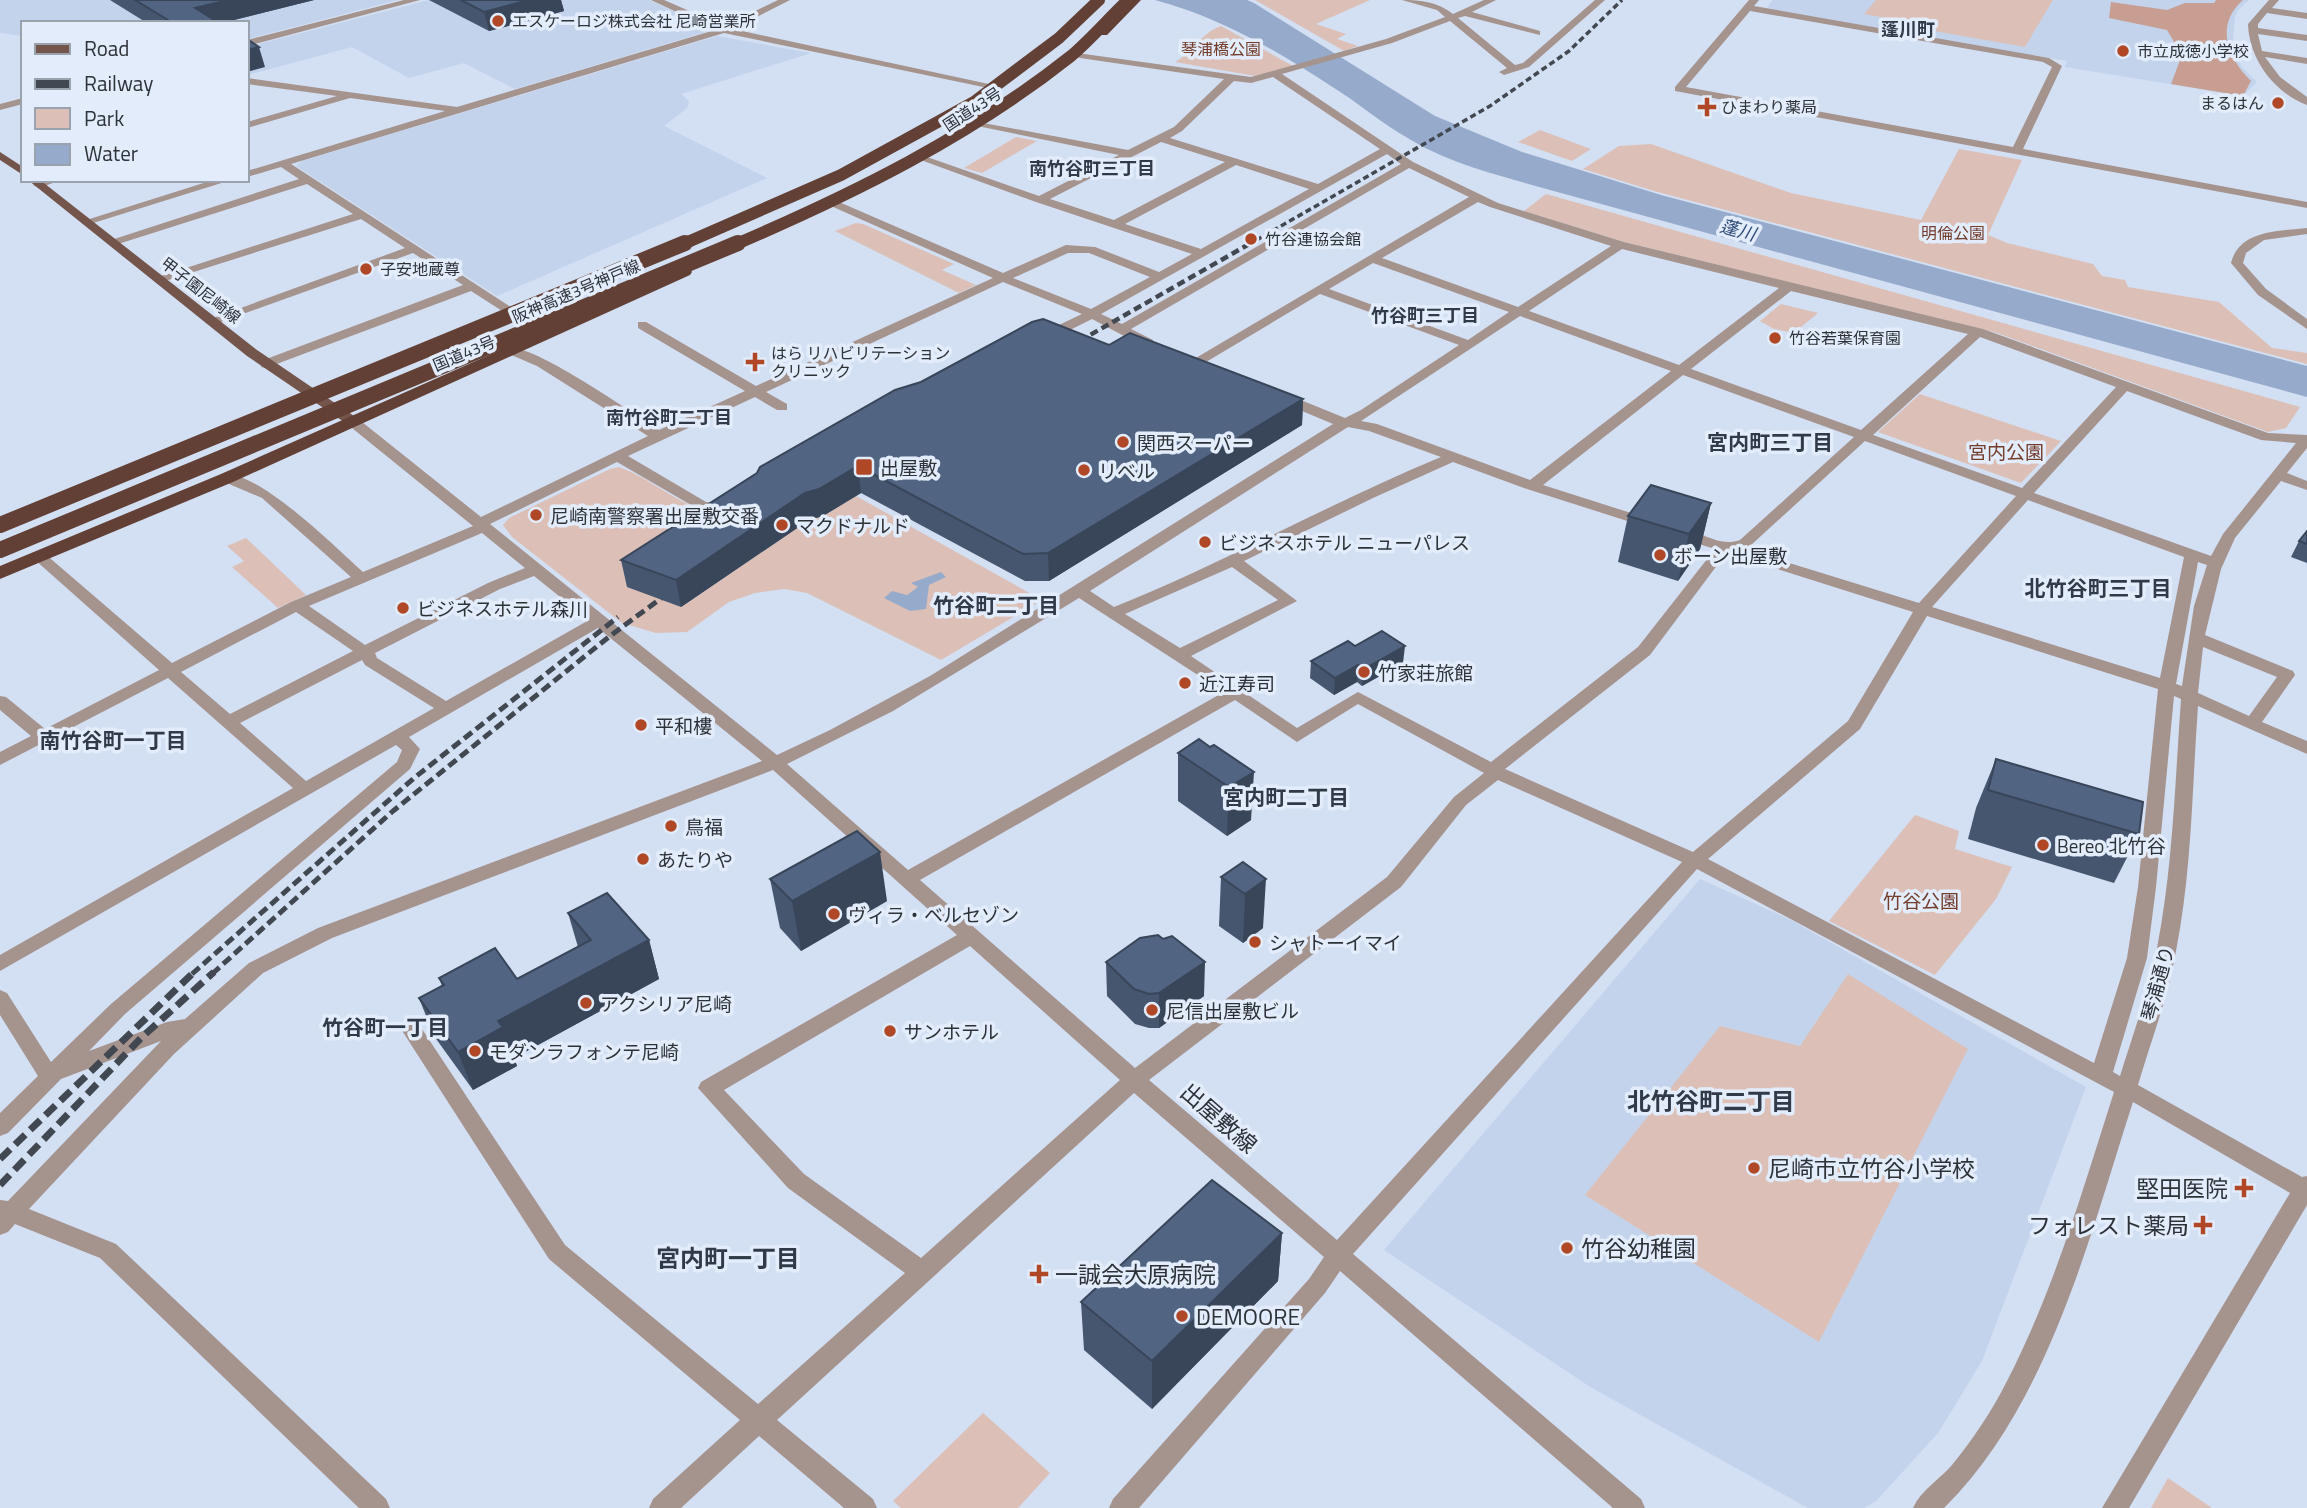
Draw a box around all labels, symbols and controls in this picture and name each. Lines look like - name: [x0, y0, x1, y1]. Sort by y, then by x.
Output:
- place label: エスケーロジ株式会社 尼崎営業所: [512, 9, 756, 33]
- marker: エスケーロジ株式会社 尼崎営業所: [490, 13, 506, 29]
- district label: 蓬川町: [1881, 16, 1935, 43]
- legend: [21, 21, 248, 182]
- text: Road: [84, 32, 129, 64]
- park label: 琴浦橋公園: [1181, 37, 1261, 61]
- place label: 市立成徳小学校: [2137, 39, 2249, 63]
- marker: 市立成徳小学校: [2115, 43, 2131, 59]
- text: Railway: [84, 67, 153, 99]
- street label: 国道43号: [938, 81, 1006, 137]
- place label: まるはん: [2200, 91, 2264, 115]
- place label: ひまわり薬局: [1721, 95, 1817, 119]
- marker: まるはん: [2270, 95, 2286, 111]
- marker: ひまわり薬局: [1699, 99, 1715, 115]
- text: Park: [84, 102, 124, 134]
- text: Water: [84, 137, 138, 169]
- district label: 南竹谷町三丁目: [1029, 155, 1155, 182]
- water label: 蓬川: [1717, 212, 1761, 248]
- park label: 明倫公園: [1921, 221, 1985, 245]
- place label: 竹谷連協会館: [1265, 227, 1361, 251]
- marker: 竹谷連協会館: [1243, 231, 1259, 247]
- street label: 甲子園尼崎線: [156, 251, 246, 329]
- street label: 阪神高速3号神戸線: [508, 253, 644, 329]
- place label: 子安地蔵尊: [380, 257, 460, 281]
- marker: 子安地蔵尊: [358, 261, 374, 277]
- district label: 竹谷町三丁目: [1371, 302, 1479, 329]
- place label: 竹谷若葉保育園: [1789, 326, 1901, 350]
- street label: 国道43号: [429, 329, 499, 377]
- marker: 竹谷若葉保育園: [1767, 330, 1783, 346]
- place label: はら リハビリテーション クリニック: [771, 341, 950, 383]
- marker: はら リハビリテーション クリニック: [745, 352, 765, 372]
- district label: 南竹谷町二丁目: [606, 404, 732, 431]
- district label: 宮内町三丁目: [1707, 426, 1833, 458]
- place label: 関西スーパー: [1137, 428, 1251, 457]
- marker: 関西スーパー: [1115, 434, 1131, 450]
- park label: 宮内公園: [1968, 437, 2044, 466]
- place label: 出屋敷: [880, 453, 937, 482]
- place label: リベル: [1098, 456, 1155, 485]
- marker: 出屋敷: [854, 457, 874, 477]
- marker: リベル: [1076, 462, 1092, 478]
- place label: 尼崎南警察署出屋敷交番: [550, 501, 759, 530]
- marker: 尼崎南警察署出屋敷交番: [528, 507, 544, 523]
- place label: マクドナルド: [796, 511, 910, 540]
- marker: マクドナルド: [774, 517, 790, 533]
- place label: ビジネスホテル ニューパレス: [1219, 528, 1470, 557]
- marker: ビジネスホテル ニューパレス: [1197, 534, 1213, 550]
- place label: ボーン出屋敷: [1674, 541, 1787, 570]
- marker: ボーン出屋敷: [1652, 547, 1668, 563]
- district label: 北竹谷町三丁目: [2025, 572, 2172, 604]
- district label: 竹谷町二丁目: [933, 589, 1059, 621]
- place label: ビジネスホテル森川: [417, 594, 588, 623]
- marker: ビジネスホテル森川: [395, 600, 411, 616]
- place label: 竹家荘旅館: [1378, 658, 1473, 687]
- marker: 竹家荘旅館: [1356, 664, 1372, 680]
- place label: 近江寿司: [1199, 669, 1275, 698]
- marker: 近江寿司: [1177, 675, 1193, 691]
- place label: 平和樓: [655, 711, 712, 740]
- marker: 平和樓: [633, 717, 649, 733]
- district label: 南竹谷町一丁目: [40, 724, 187, 756]
- district label: 宮内町二丁目: [1223, 781, 1349, 813]
- place label: 鳥福: [685, 812, 723, 841]
- marker: 鳥福: [663, 818, 679, 834]
- place label: Bereo 北竹谷: [2057, 831, 2166, 860]
- marker: Bereo 北竹谷: [2035, 837, 2051, 853]
- place label: あたりや: [657, 845, 733, 874]
- marker: あたりや: [635, 851, 651, 867]
- park label: 竹谷公園: [1883, 886, 1959, 915]
- place label: ヴィラ・ベルセゾン: [848, 900, 1019, 929]
- marker: ヴィラ・ベルセゾン: [826, 906, 842, 922]
- place label: シャトーイマイ: [1269, 928, 1402, 957]
- marker: シャトーイマイ: [1247, 934, 1263, 950]
- street label: 琴浦通り: [2133, 943, 2181, 1023]
- place label: アクシリア尼崎: [600, 989, 732, 1018]
- marker: アクシリア尼崎: [578, 995, 594, 1011]
- place label: 尼信出屋敷ビル: [1166, 996, 1299, 1025]
- marker: 尼信出屋敷ビル: [1144, 1002, 1160, 1018]
- district label: 竹谷町一丁目: [322, 1011, 448, 1043]
- place label: サンホテル: [904, 1017, 999, 1046]
- marker: サンホテル: [882, 1023, 898, 1039]
- place label: モダンラフォンテ尼崎: [489, 1037, 679, 1066]
- marker: モダンラフォンテ尼崎: [467, 1043, 483, 1059]
- street label: 出屋敷線: [1173, 1075, 1265, 1161]
- district label: 北竹谷町二丁目: [1627, 1083, 1795, 1119]
- place label: 尼崎市立竹谷小学校: [1768, 1151, 1975, 1186]
- marker: 尼崎市立竹谷小学校: [1746, 1160, 1762, 1176]
- place label: 堅田医院: [2136, 1171, 2228, 1206]
- marker: 堅田医院: [2234, 1178, 2254, 1198]
- place label: フォレスト薬局: [2028, 1208, 2189, 1243]
- marker: フォレスト薬局: [2195, 1217, 2211, 1233]
- place label: 竹谷幼稚園: [1581, 1231, 1696, 1266]
- district label: 宮内町一丁目: [656, 1240, 800, 1276]
- marker: 竹谷幼稚園: [1559, 1240, 1575, 1256]
- place label: 一誠会大原病院: [1055, 1257, 1216, 1292]
- marker: 一誠会大原病院: [1029, 1264, 1049, 1284]
- place label: DEMOORE: [1196, 1299, 1300, 1334]
- marker: DEMOORE: [1174, 1308, 1190, 1324]

